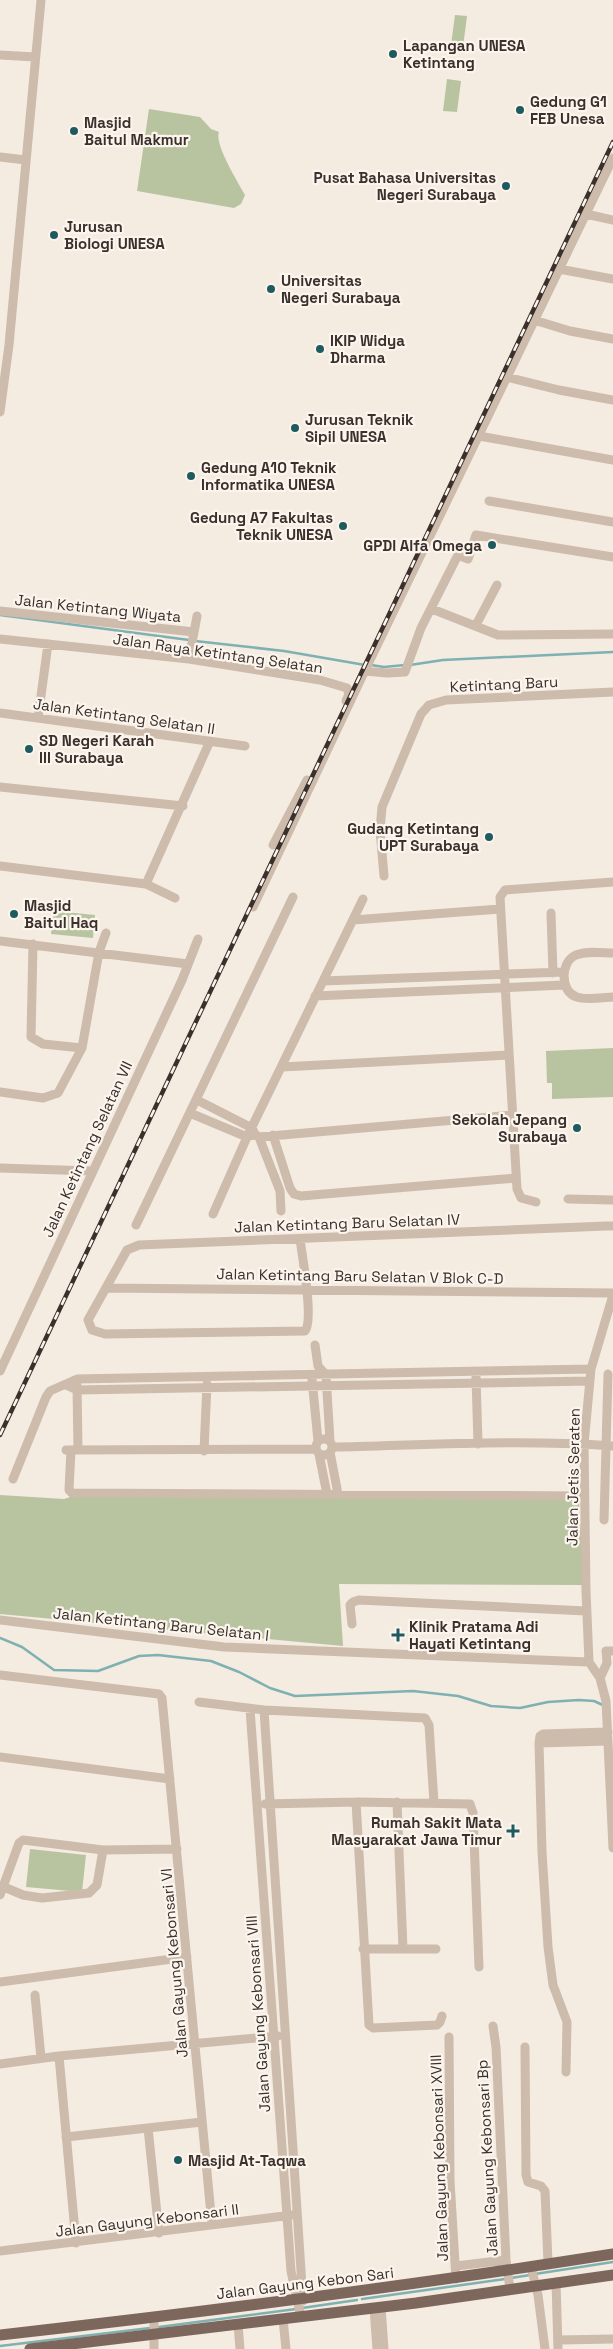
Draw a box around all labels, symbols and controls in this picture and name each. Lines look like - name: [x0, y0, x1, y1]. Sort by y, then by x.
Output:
- place label: Lapangan UNESA Ketintang: [403, 36, 526, 72]
- marker: Lapangan UNESA Ketintang: [387, 48, 399, 60]
- place label: Gedung G1 FEB Unesa: [530, 92, 607, 128]
- marker: Gedung G1 FEB Unesa: [514, 104, 526, 116]
- place label: Masjid Baitul Makmur: [84, 113, 189, 149]
- marker: Masjid Baitul Makmur: [68, 125, 80, 137]
- place label: Pusat Bahasa Universitas Negeri Surabaya: [313, 168, 496, 204]
- marker: Pusat Bahasa Universitas Negeri Surabaya: [500, 180, 512, 192]
- place label: Jurusan Biologi UNESA: [64, 217, 165, 253]
- marker: Jurusan Biologi UNESA: [48, 229, 60, 241]
- place label: Universitas Negeri Surabaya: [281, 271, 401, 307]
- marker: Universitas Negeri Surabaya: [265, 283, 277, 295]
- place label: IKIP Widya Dharma: [330, 331, 405, 367]
- marker: IKIP Widya Dharma: [314, 343, 326, 355]
- place label: Jurusan Teknik Sipil UNESA: [305, 410, 414, 446]
- marker: Jurusan Teknik Sipil UNESA: [289, 422, 301, 434]
- place label: Gedung A10 Teknik Informatika UNESA: [201, 458, 337, 494]
- marker: Gedung A10 Teknik Informatika UNESA: [185, 470, 197, 482]
- place label: Gedung A7 Fakultas Teknik UNESA: [190, 508, 333, 544]
- marker: Gedung A7 Fakultas Teknik UNESA: [337, 520, 349, 532]
- place label: GPDI Alfa Omega: [363, 536, 482, 555]
- marker: GPDI Alfa Omega: [486, 539, 498, 551]
- street label: Jalan Ketintang Wiyata: [14, 590, 182, 626]
- street label: Jalan Raya Ketintang Selatan: [112, 629, 324, 677]
- street label: Ketintang Baru: [449, 672, 559, 696]
- street label: Jalan Ketintang Selatan II: [32, 694, 216, 738]
- place label: SD Negeri Karah III Surabaya: [39, 731, 154, 767]
- marker: SD Negeri Karah III Surabaya: [23, 743, 35, 755]
- place label: Gudang Ketintang UPT Surabaya: [347, 819, 479, 855]
- marker: Gudang Ketintang UPT Surabaya: [483, 831, 495, 843]
- place label: Masjid Baitul Haq: [24, 896, 98, 932]
- marker: Masjid Baitul Haq: [8, 908, 20, 920]
- street label: Jalan Ketintang Selatan VII: [38, 1058, 136, 1240]
- place label: Sekolah Jepang Surabaya: [452, 1110, 567, 1146]
- marker: Sekolah Jepang Surabaya: [571, 1122, 583, 1134]
- street label: Jalan Ketintang Baru Selatan IV: [234, 1210, 460, 1236]
- street label: Jalan Ketintang Baru Selatan V Blok C-D: [216, 1264, 504, 1288]
- street label: Jalan Jetis Seraten: [562, 1408, 584, 1546]
- street label: Jalan Ketintang Baru Selatan I: [52, 1603, 270, 1645]
- place label: Klinik Pratama Adi Hayati Ketintang: [409, 1617, 539, 1653]
- marker: Klinik Pratama Adi Hayati Ketintang: [391, 1628, 405, 1642]
- place label: Rumah Sakit Mata Masyarakat Jawa Timur: [331, 1813, 502, 1849]
- marker: Rumah Sakit Mata Masyarakat Jawa Timur: [506, 1824, 520, 1838]
- street label: Jalan Gayung Kebonsari VI: [156, 1867, 192, 2059]
- street label: Jalan Gayung Kebonsari VIII: [242, 1915, 274, 2113]
- street label: Jalan Gayung Kebonsari XVIII: [426, 2054, 452, 2262]
- street label: Jalan Gayung Kebonsari Bp: [472, 2059, 502, 2257]
- place label: Masjid At-Taqwa: [188, 2151, 306, 2170]
- marker: Masjid At-Taqwa: [172, 2154, 184, 2166]
- street label: Jalan Gayung Kebonsari II: [54, 2199, 240, 2241]
- street label: Jalan Gayung Kebon Sari: [215, 2263, 395, 2303]

